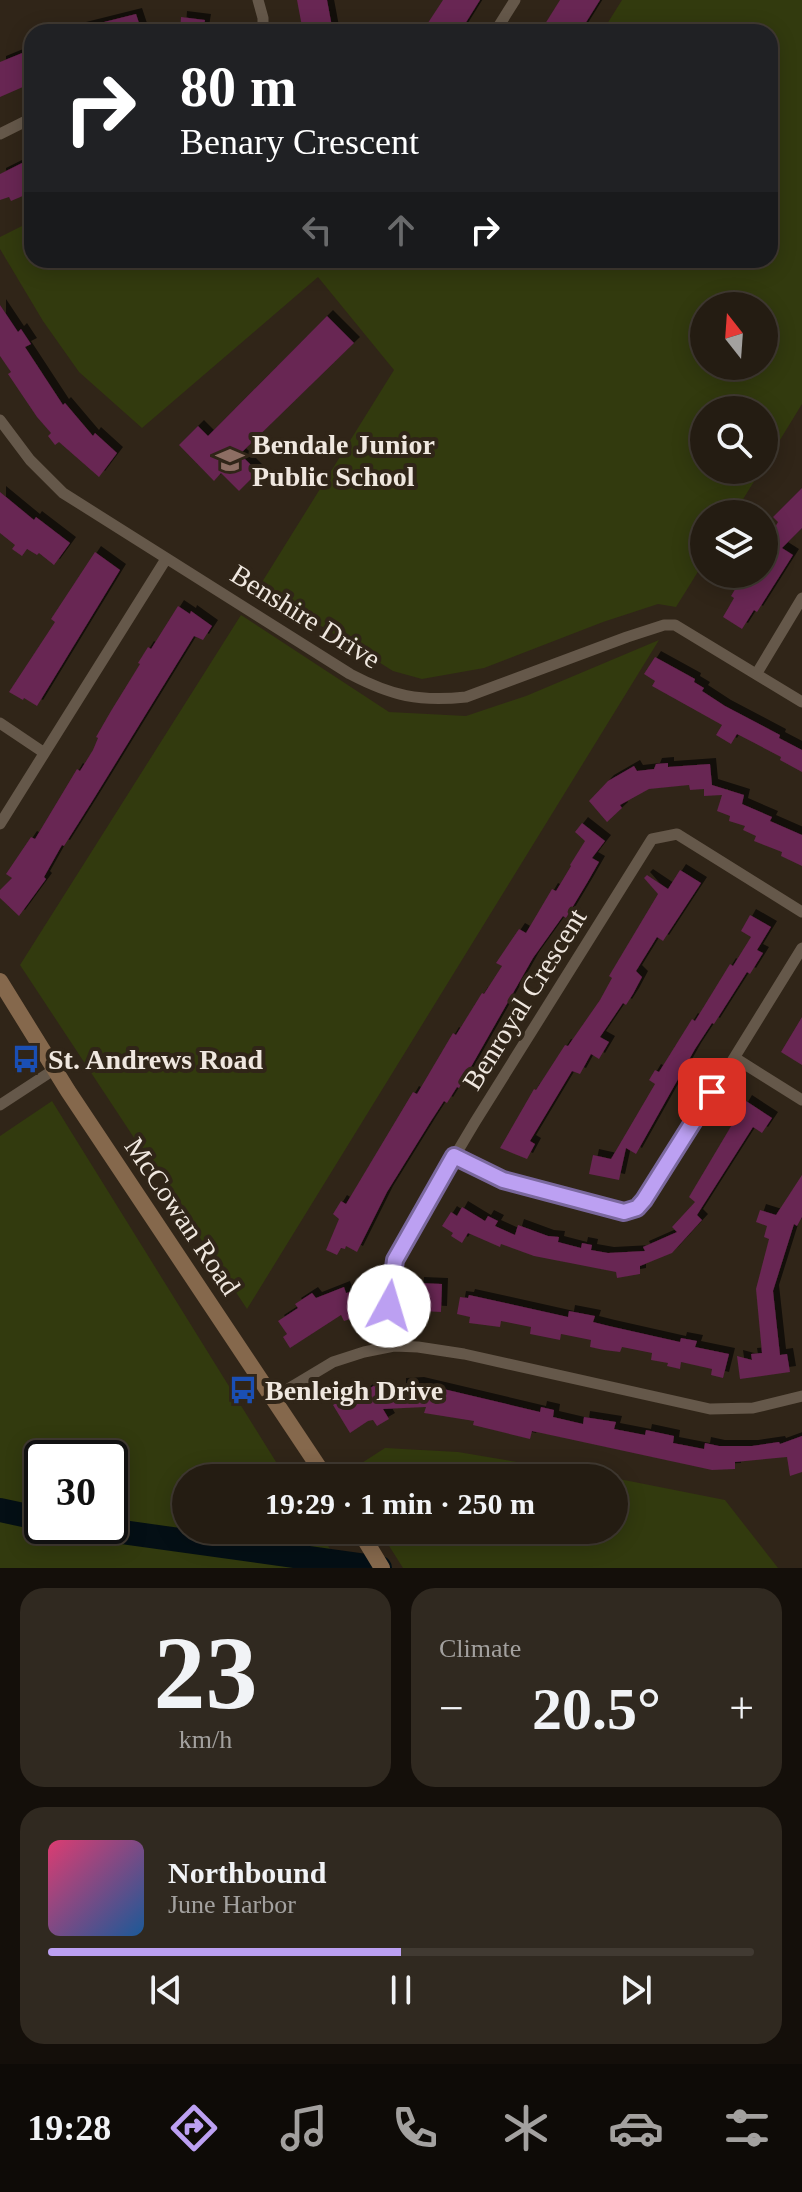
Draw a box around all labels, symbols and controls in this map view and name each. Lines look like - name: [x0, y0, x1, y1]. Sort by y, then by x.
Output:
- icon: right: [48, 56, 152, 160]
- text: 80 m: [180, 56, 297, 118]
- text: Benary Crescent: [180, 122, 419, 162]
- icon: left: [295, 208, 339, 252]
- icon: ahead: [379, 208, 423, 252]
- icon: right: [463, 208, 507, 252]
- north arrow: [690, 292, 778, 380]
- map controls: [690, 292, 778, 588]
- button: search: [690, 396, 778, 484]
- place label: Bendale Junior Public School: [252, 429, 435, 492]
- school or university icon: Bendale Junior Public School: [215, 445, 245, 475]
- button: layers: [690, 500, 778, 588]
- street label: Benshire Drive: [225, 558, 386, 675]
- street label: Benroyal Crescent: [456, 903, 593, 1096]
- bus stop icon: St. Andrews Road: [11, 1044, 41, 1074]
- place label: St. Andrews Road: [48, 1044, 263, 1075]
- pin: [678, 1058, 746, 1126]
- icon: arrive: [690, 1070, 734, 1114]
- street label: McCowan Road: [119, 1132, 247, 1301]
- position arrow: [347, 1264, 431, 1348]
- bus stop icon: Benleigh Drive: [228, 1375, 258, 1405]
- place label: Benleigh Drive: [265, 1375, 443, 1406]
- speed limit sign: 30: [24, 1440, 128, 1544]
- text: 19:29 · 1 min · 250 m: [265, 1487, 535, 1520]
- text: 23: [154, 1615, 258, 1730]
- text: Climate: [439, 1634, 521, 1663]
- text: 20.5°: [532, 1676, 661, 1742]
- text: −: [439, 1684, 464, 1733]
- text: +: [729, 1684, 754, 1733]
- text: km/h: [179, 1725, 232, 1754]
- text: Northbound: [168, 1856, 326, 1889]
- text: June Harbor: [168, 1890, 296, 1919]
- icon: previous: [144, 1968, 188, 2012]
- icon: pause: [379, 1968, 423, 2012]
- icon: next: [614, 1968, 658, 2012]
- icon: directions: [166, 2100, 222, 2156]
- icon: music: [276, 2100, 332, 2156]
- icon: phone: [387, 2100, 443, 2156]
- icon: climate: [498, 2100, 554, 2156]
- icon: car: [608, 2100, 664, 2156]
- icon: filters: [719, 2100, 775, 2156]
- text: 19:28: [27, 2108, 111, 2148]

